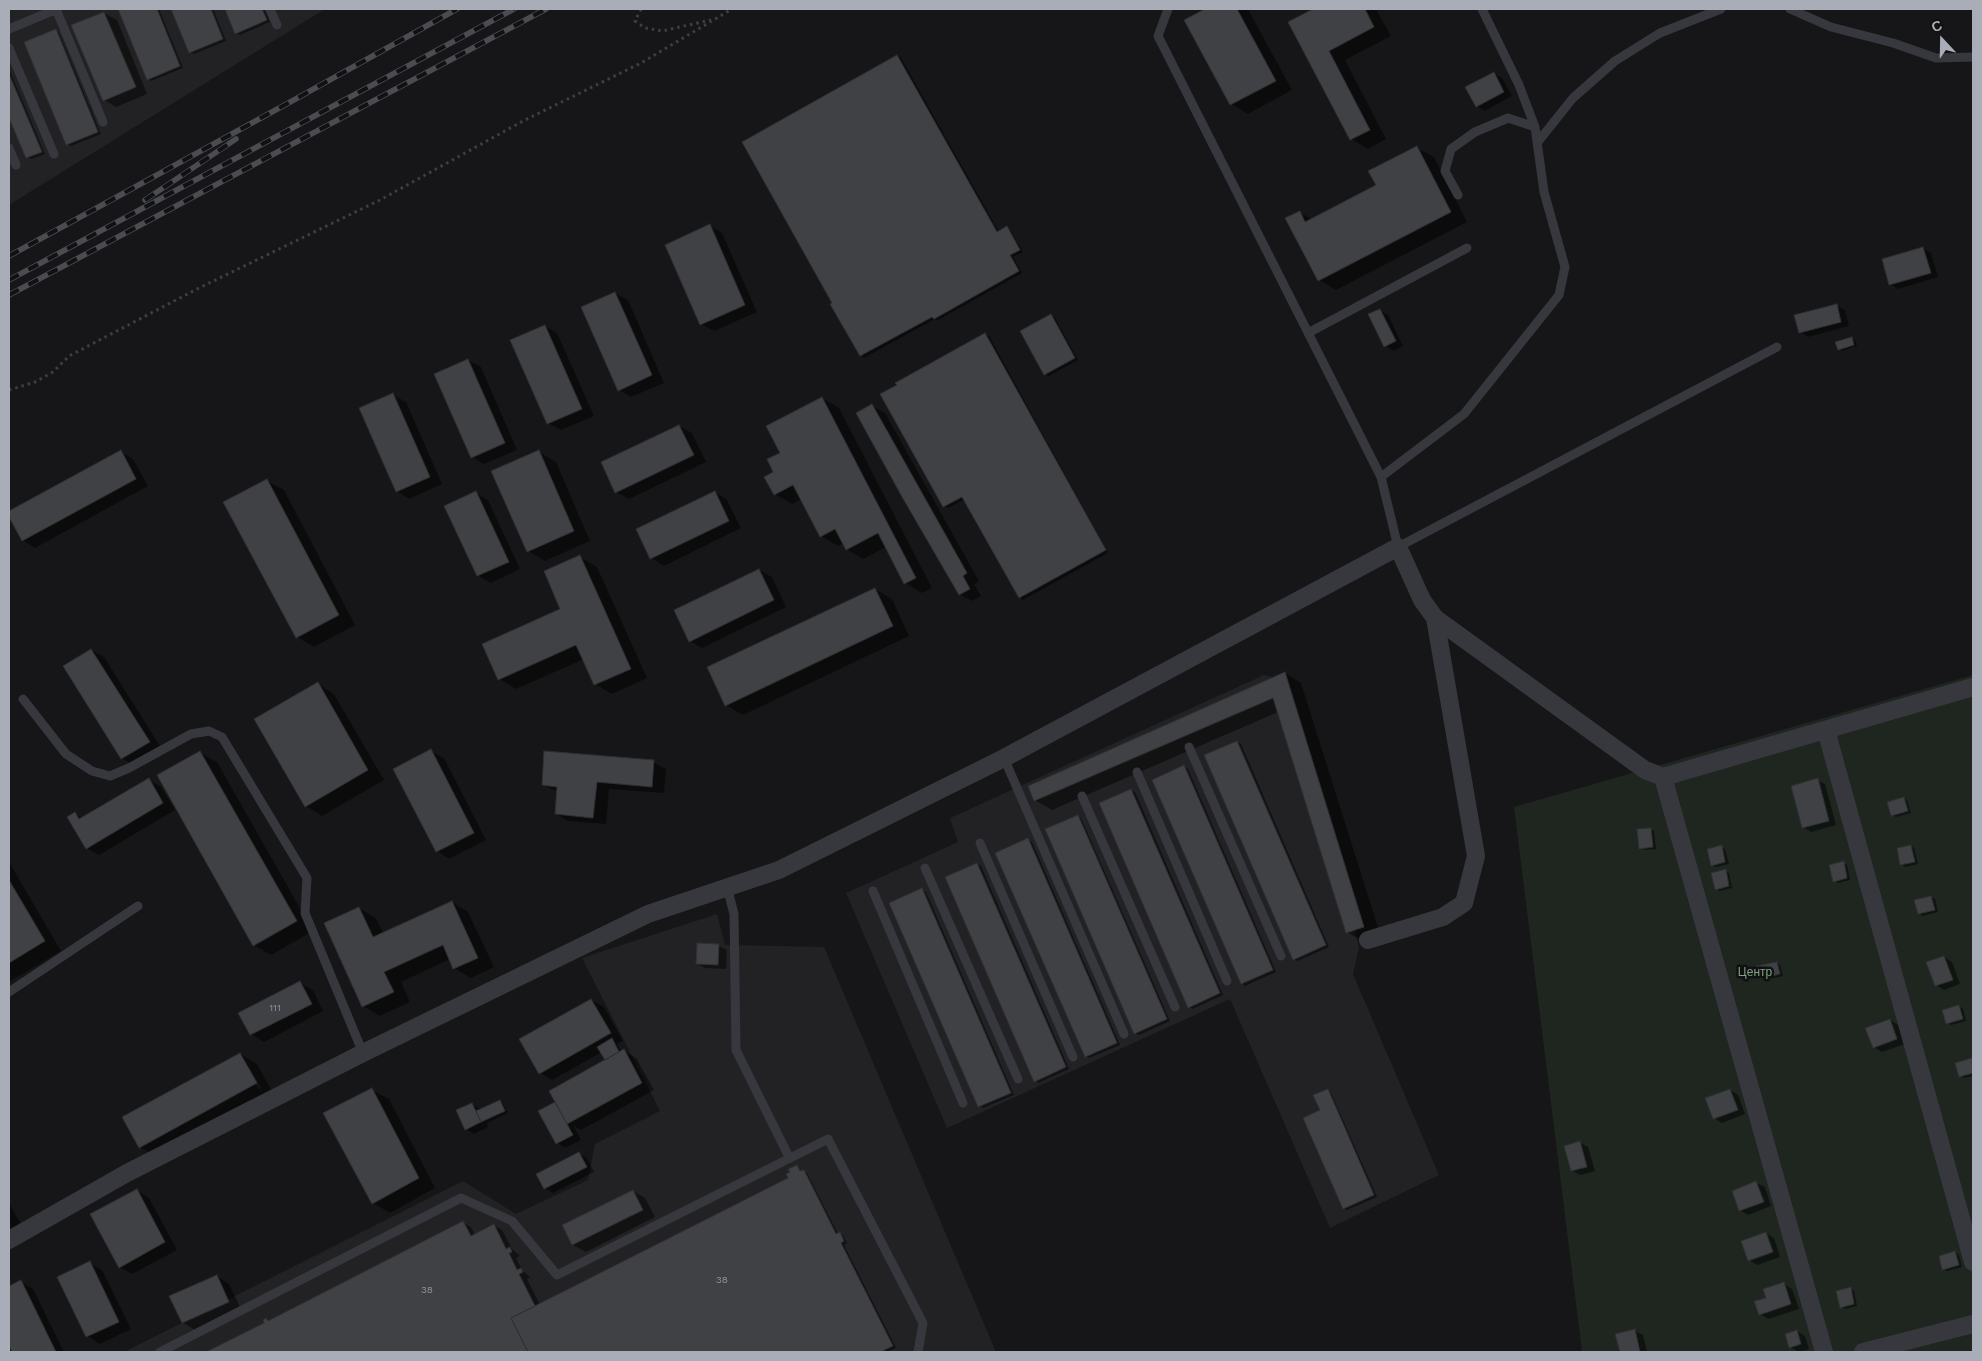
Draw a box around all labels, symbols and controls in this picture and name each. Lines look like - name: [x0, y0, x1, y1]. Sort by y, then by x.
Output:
- north arrow: [1917, 15, 1967, 65]
- text: С: [1929, 17, 1944, 35]
- park label: Центр: [1738, 965, 1772, 979]
- house number: 111: [269, 1002, 281, 1014]
- house number: 38: [716, 1274, 728, 1286]
- house number: 38: [421, 1284, 433, 1296]

